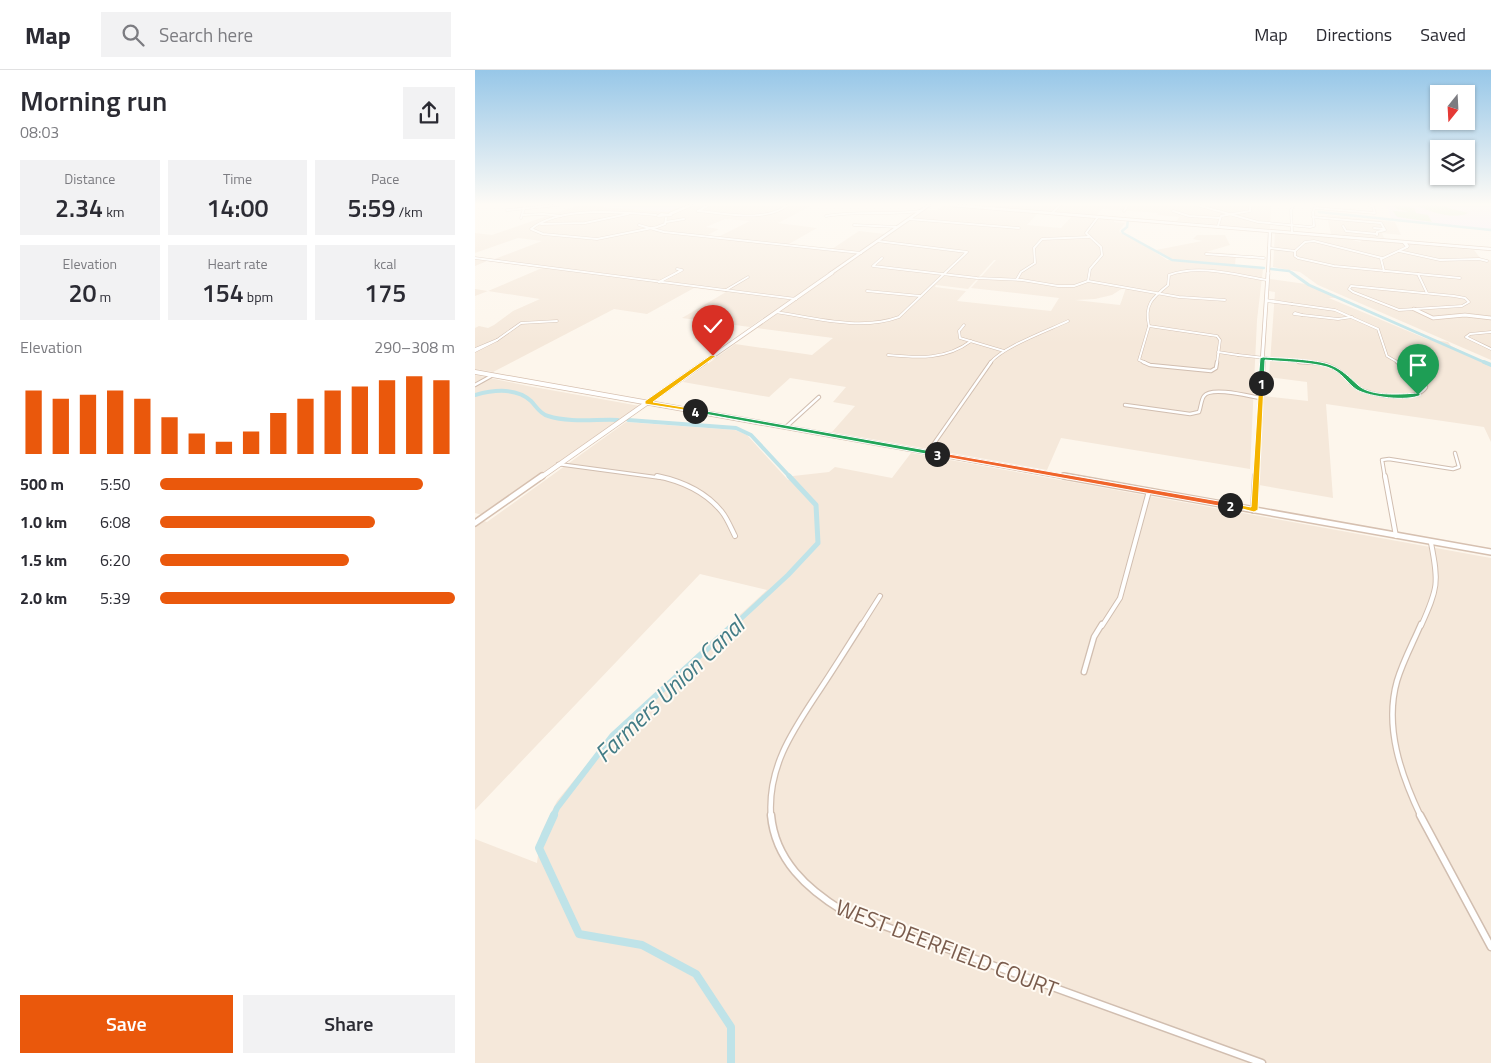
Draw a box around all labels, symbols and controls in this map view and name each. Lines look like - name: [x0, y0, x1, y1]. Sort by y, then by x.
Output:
- search box: [101, 12, 451, 57]
- text: Map: [25, 17, 71, 53]
- text: Search here: [159, 20, 253, 49]
- icon: search: [119, 21, 147, 49]
- text: Map: [1254, 21, 1288, 48]
- text: Directions: [1316, 21, 1392, 48]
- text: Saved: [1420, 21, 1466, 48]
- text: Morning run: [20, 79, 167, 122]
- north arrow: [1430, 85, 1475, 130]
- map controls: [1430, 85, 1475, 185]
- button: share: [403, 87, 455, 139]
- text: 08:03: [20, 120, 59, 144]
- button: layers: [1430, 140, 1475, 185]
- text: Distance: [64, 168, 115, 189]
- text: Time: [223, 168, 252, 189]
- text: Pace: [371, 168, 399, 189]
- text: 2.34: [55, 189, 103, 227]
- text: 14:00: [207, 189, 268, 227]
- text: 5:59: [348, 189, 396, 227]
- text: km: [103, 201, 125, 222]
- text: /km: [396, 201, 423, 222]
- text: Elevation: [63, 253, 117, 274]
- text: Heart rate: [207, 253, 268, 274]
- text: kcal: [374, 253, 397, 274]
- text: 20: [68, 274, 96, 312]
- text: 154: [202, 274, 244, 312]
- text: 175: [364, 274, 406, 312]
- text: m: [96, 286, 111, 307]
- text: bpm: [244, 286, 273, 307]
- pin: [692, 305, 734, 356]
- icon: check: [699, 312, 727, 340]
- text: Elevation: [20, 335, 82, 359]
- text: 290–308 m: [374, 335, 455, 359]
- pin: [1397, 344, 1439, 395]
- icon: arrive: [1404, 351, 1432, 379]
- pin: 1: [1249, 370, 1273, 396]
- text: 1: [1258, 373, 1265, 394]
- pin: 4: [683, 398, 707, 424]
- text: 4: [692, 401, 699, 422]
- pin: 3: [925, 442, 949, 466]
- text: 3: [934, 444, 941, 465]
- text: 500 m: [20, 472, 64, 496]
- text: 5:50: [100, 472, 130, 496]
- pin: 2: [1217, 492, 1243, 518]
- text: 2: [1227, 495, 1234, 516]
- text: 1.0 km: [20, 510, 67, 534]
- text: 6:08: [100, 510, 130, 534]
- text: 1.5 km: [20, 548, 67, 572]
- text: 6:20: [100, 548, 130, 572]
- text: 2.0 km: [20, 586, 67, 610]
- text: 5:39: [100, 586, 130, 610]
- water label: Farmers Union Canal: [586, 606, 754, 770]
- street label: WEST DEERFIELD COURT: [831, 890, 1064, 1006]
- button: Save: [20, 995, 233, 1053]
- button: Share: [243, 995, 455, 1053]

